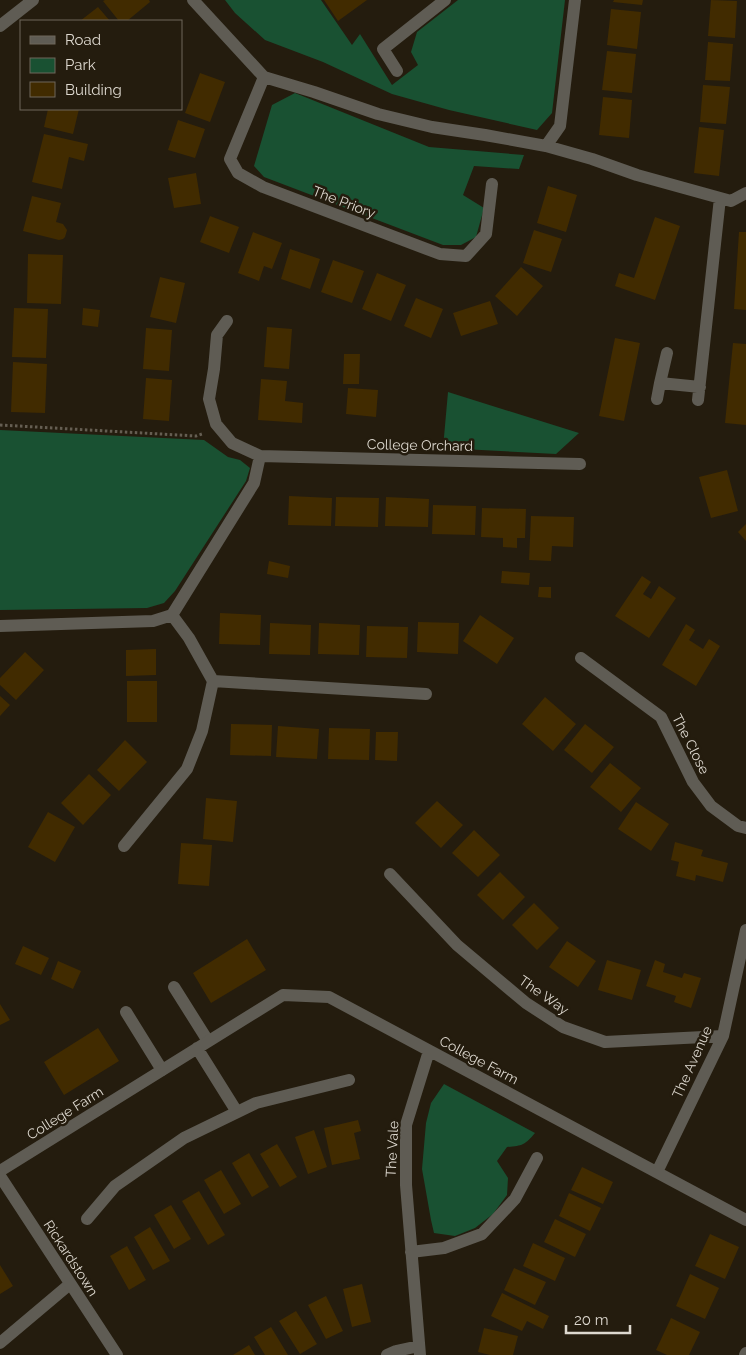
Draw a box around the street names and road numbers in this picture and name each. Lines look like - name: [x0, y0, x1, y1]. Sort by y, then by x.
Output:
- street label: The Priory: [310, 183, 378, 221]
- street label: College Orchard: [367, 436, 473, 454]
- street label: The Close: [669, 711, 713, 777]
- street label: The Way: [516, 972, 572, 1018]
- street label: The Avenue: [669, 1023, 715, 1101]
- street label: College Farm: [437, 1033, 521, 1087]
- street label: College Farm: [24, 1083, 106, 1143]
- street label: The Vale: [383, 1120, 401, 1178]
- street label: Rickardstown: [41, 1217, 101, 1299]

